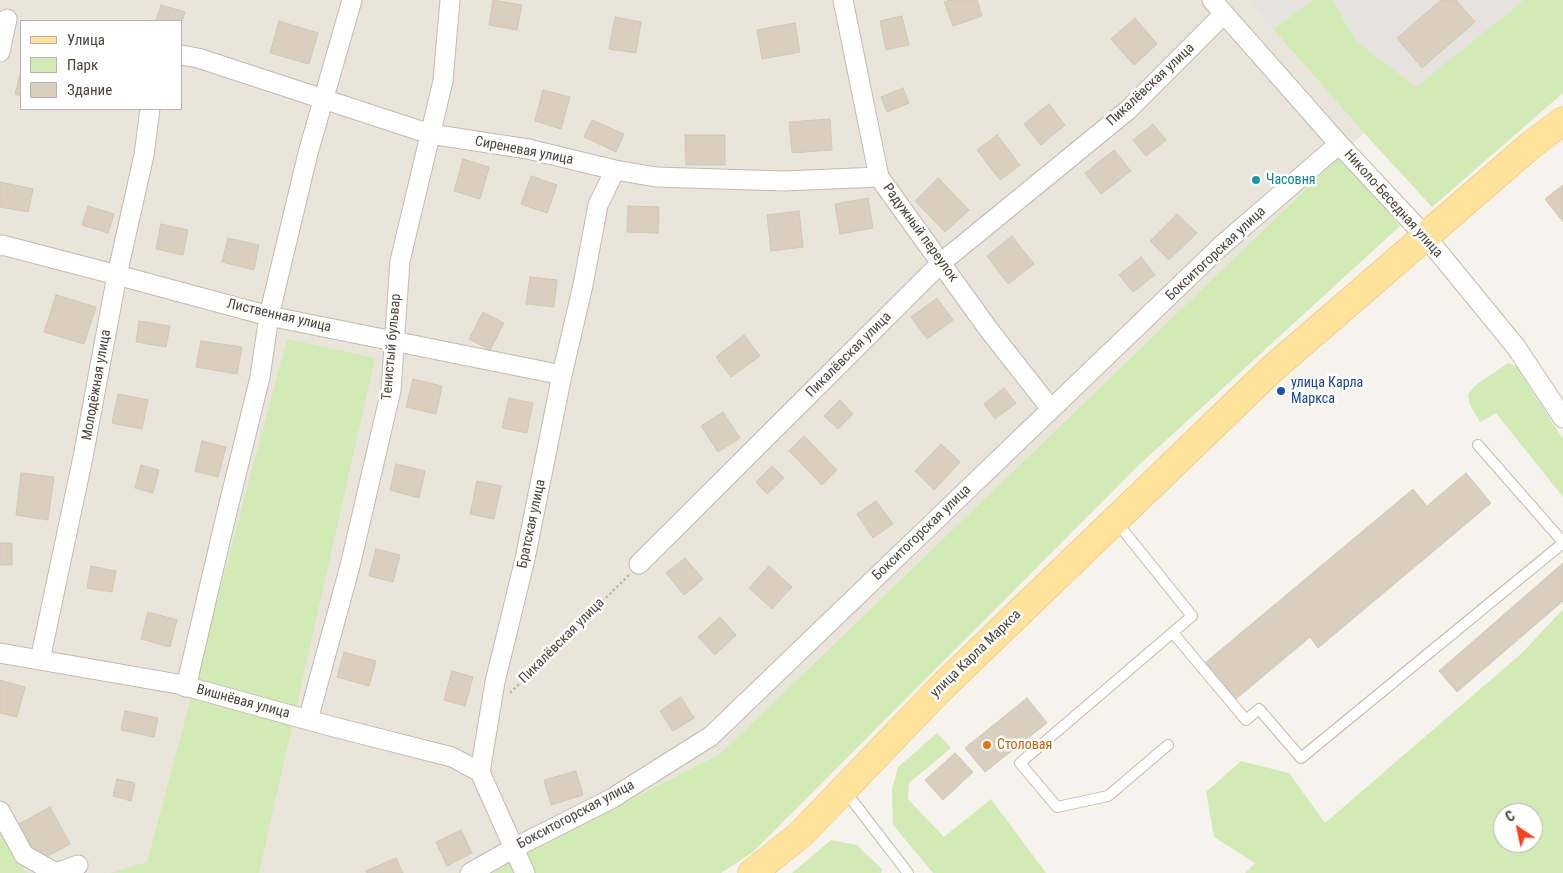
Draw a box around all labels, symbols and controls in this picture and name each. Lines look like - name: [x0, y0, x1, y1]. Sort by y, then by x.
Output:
- legend: [20, 20, 182, 110]
- text: Улица: [67, 31, 105, 49]
- street label: Пикалёвская улица: [1104, 40, 1198, 130]
- text: Парк: [67, 56, 98, 74]
- text: Здание: [67, 81, 112, 99]
- street label: Сиреневая улица: [473, 133, 575, 169]
- street label: Николо-Беседная улица: [1340, 147, 1446, 261]
- place label: Часовня: [1266, 172, 1316, 188]
- marker: Часовня: [1250, 174, 1262, 186]
- street label: Радужный переулок: [879, 181, 961, 285]
- street label: Бокситогорская улица: [1163, 203, 1269, 305]
- street label: Тенистый бульвар: [379, 293, 405, 401]
- street label: Лиственная улица: [225, 296, 333, 336]
- street label: Пикалёвская улица: [803, 309, 895, 401]
- street label: Молодёжная улица: [79, 328, 115, 442]
- place label: улица Карла Маркса: [1291, 375, 1363, 408]
- marker: улица Карла Маркса: [1275, 385, 1287, 397]
- street label: Братская улица: [514, 478, 550, 570]
- street label: Бокситогорская улица: [869, 482, 975, 584]
- street label: Пикалёвская улица: [516, 595, 608, 687]
- street label: улица Карла Маркса: [927, 606, 1025, 702]
- street label: Вишнёвая улица: [195, 681, 291, 723]
- place label: Столовая: [997, 737, 1052, 753]
- marker: Столовая: [981, 739, 993, 751]
- street label: Бокситогорская улица: [515, 777, 637, 853]
- north arrow: [1493, 803, 1543, 853]
- text: С: [1502, 808, 1518, 825]

